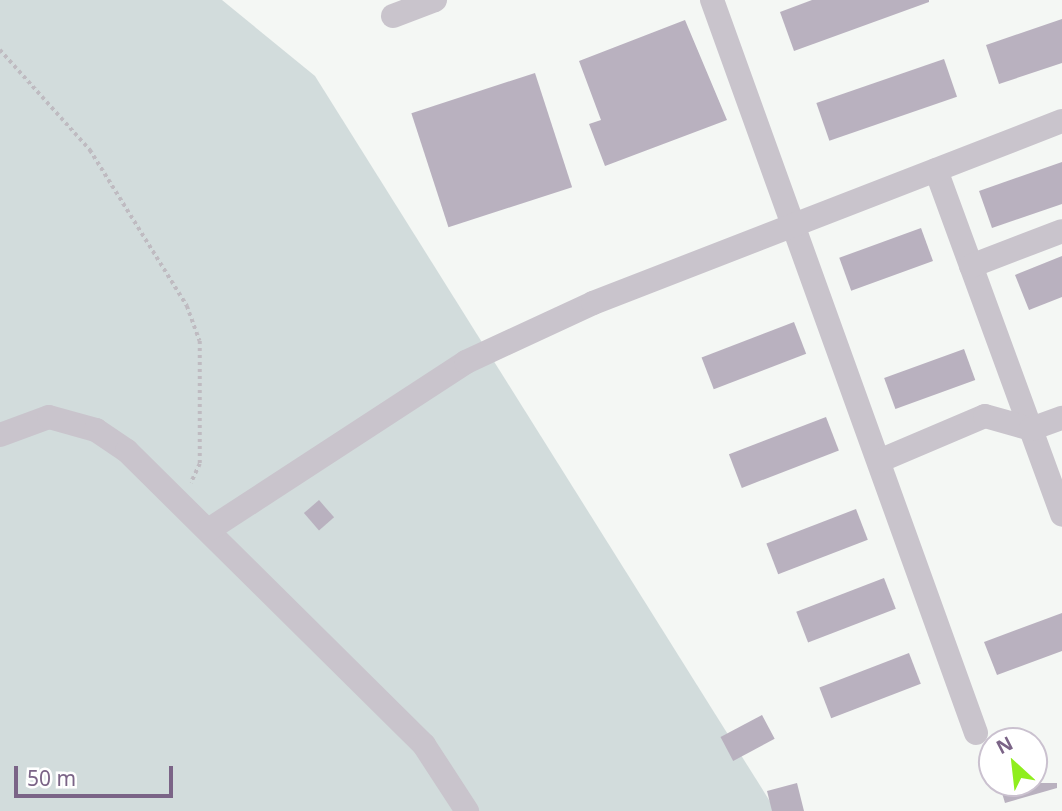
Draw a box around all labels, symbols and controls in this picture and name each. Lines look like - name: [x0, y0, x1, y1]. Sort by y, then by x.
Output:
- north arrow: [978, 727, 1048, 797]
- text: N: [992, 730, 1017, 760]
- scale bar: [18, 752, 177, 796]
- text: 50 m: [27, 764, 76, 792]

